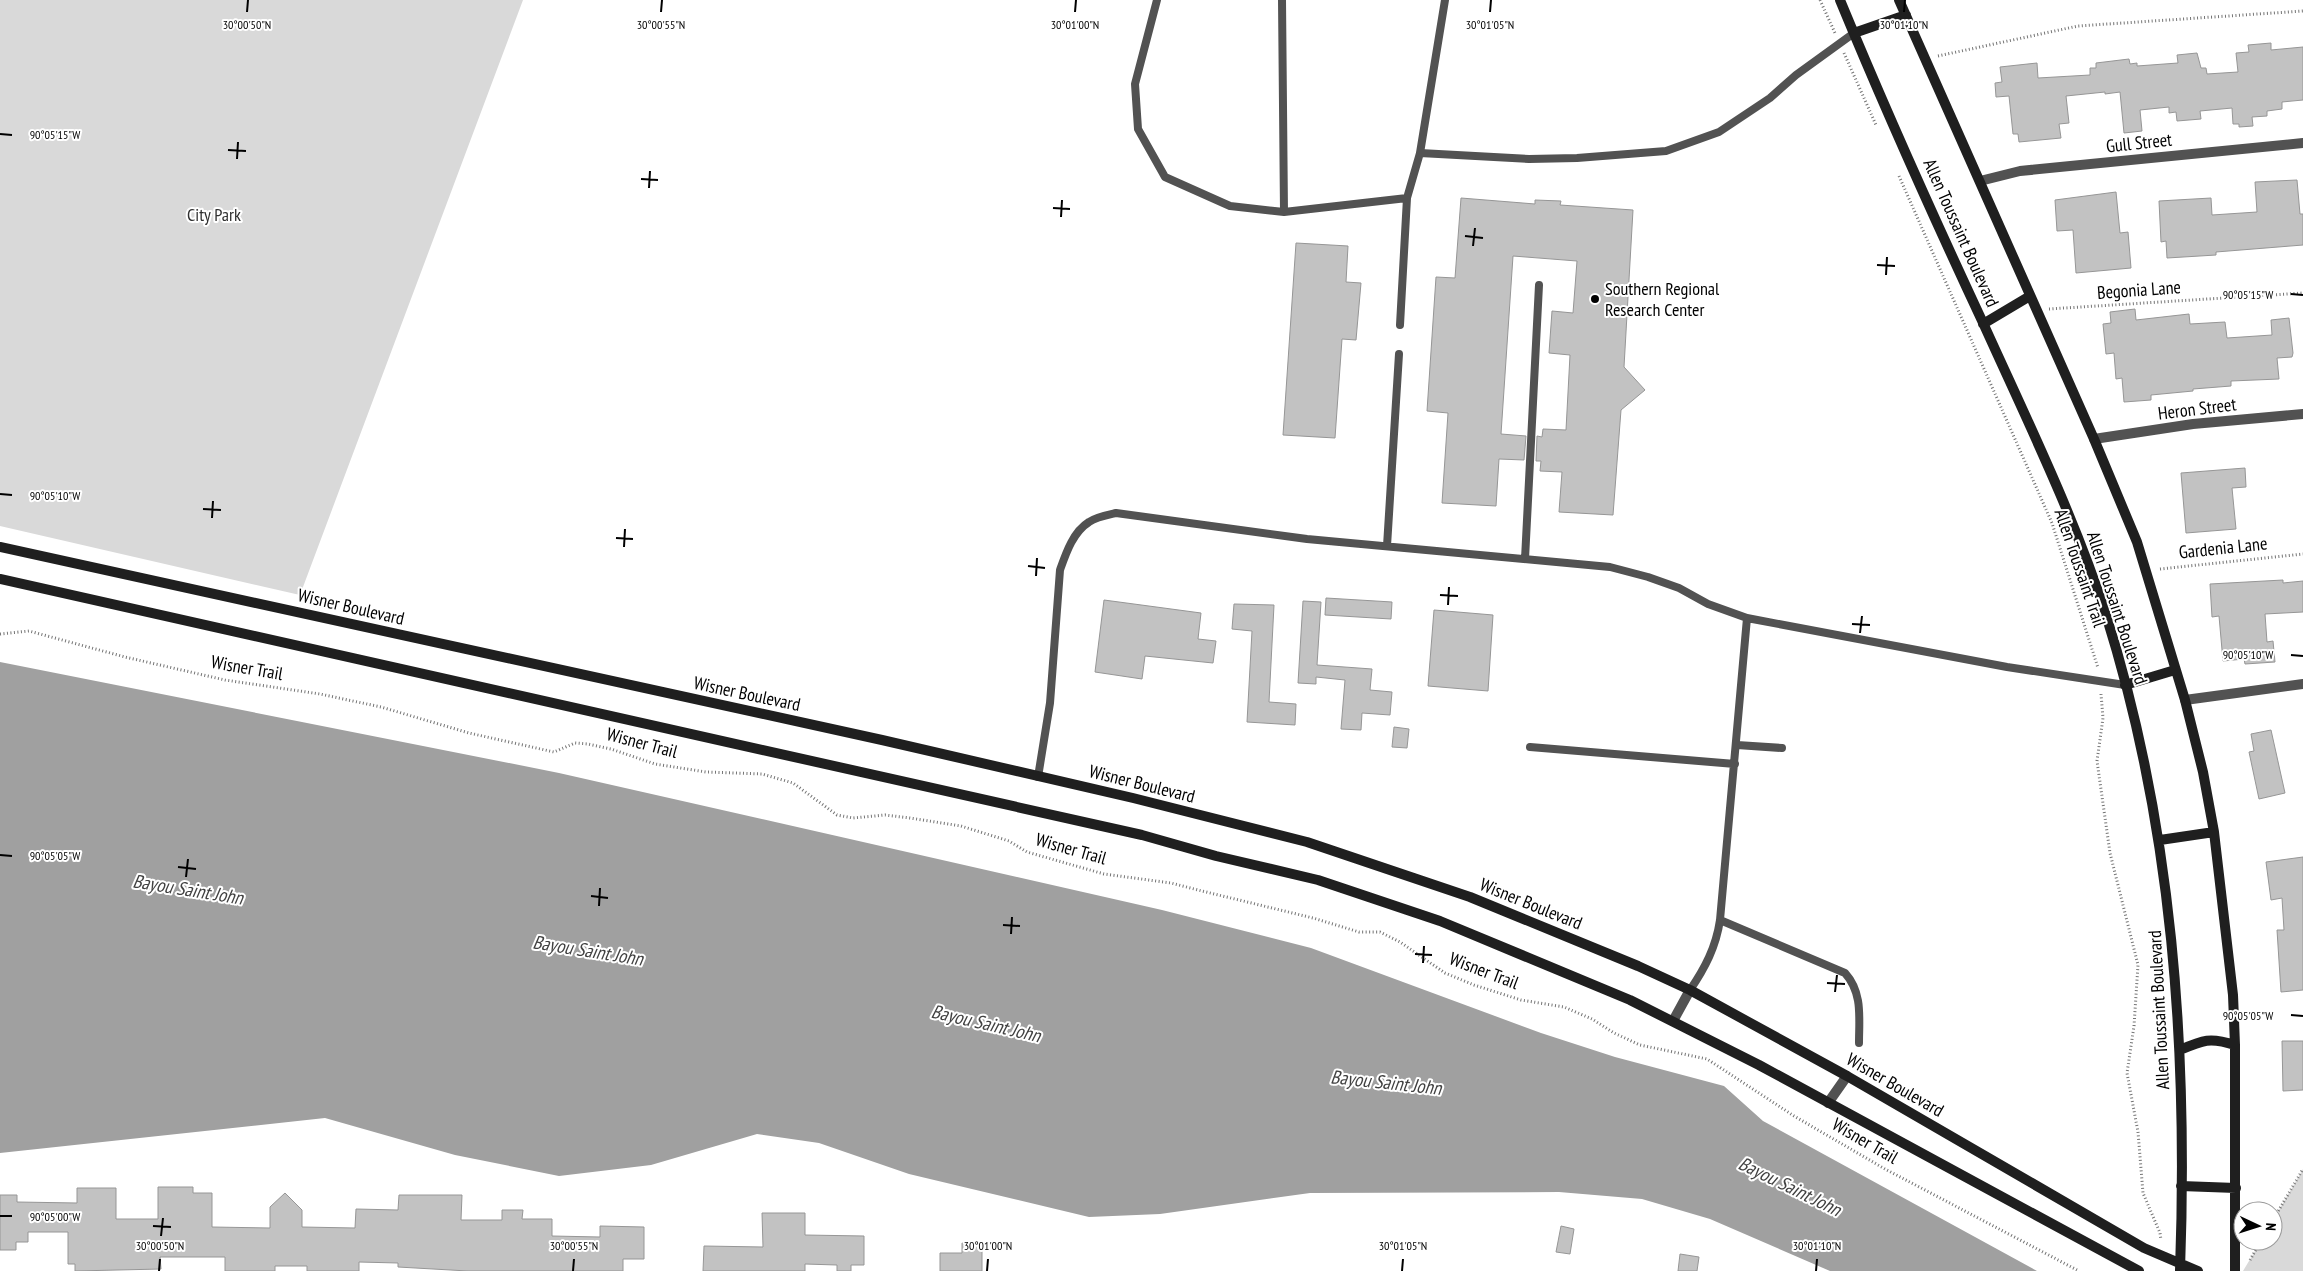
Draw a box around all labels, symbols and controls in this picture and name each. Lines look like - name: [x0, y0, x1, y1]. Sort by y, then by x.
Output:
- text: 30°00'50"N: [223, 17, 271, 32]
- text: 30°00'55"N: [637, 17, 685, 32]
- text: 30°01'00"N: [1051, 17, 1099, 32]
- text: 30°01'05"N: [1466, 17, 1514, 32]
- text: 30°01'10"N: [1880, 17, 1928, 32]
- text: 90°05'15"W: [30, 127, 80, 142]
- street label: Gull Street: [2105, 128, 2173, 157]
- street label: Allen Toussaint Boulevard: [1918, 155, 2004, 310]
- park label: City Park: [187, 203, 241, 226]
- street label: Begonia Lane: [2096, 275, 2182, 304]
- place label: Southern Regional Research Center: [1605, 277, 1720, 321]
- text: 90°05'15"W: [2223, 287, 2273, 302]
- marker: Southern Regional Research Center: [1589, 293, 1601, 305]
- street label: Heron Street: [2156, 392, 2237, 425]
- text: 90°05'10"W: [30, 488, 80, 503]
- street label: Allen Toussaint Trail: [2049, 506, 2112, 631]
- street label: Allen Toussaint Boulevard: [2082, 528, 2153, 687]
- street label: Gardenia Lane: [2178, 531, 2268, 564]
- street label: Wisner Boulevard: [296, 583, 407, 630]
- text: 90°05'10"W: [2223, 647, 2273, 662]
- street label: Wisner Trail: [209, 650, 286, 685]
- street label: Wisner Boulevard: [692, 671, 803, 716]
- street label: Wisner Trail: [604, 722, 681, 763]
- street label: Wisner Boulevard: [1087, 759, 1198, 808]
- street label: Wisner Trail: [1033, 827, 1110, 870]
- text: 90°05'05"W: [30, 848, 80, 863]
- water label: Bayou Saint John: [131, 868, 246, 910]
- street label: Wisner Boulevard: [1477, 873, 1586, 935]
- water label: Bayou Saint John: [531, 929, 646, 971]
- street label: Allen Toussaint Boulevard: [2143, 930, 2174, 1090]
- street label: Wisner Trail: [1446, 947, 1523, 995]
- water label: Bayou Saint John: [929, 999, 1044, 1048]
- text: 90°05'05"W: [2223, 1008, 2273, 1023]
- street label: Wisner Boulevard: [1843, 1047, 1948, 1122]
- water label: Bayou Saint John: [1329, 1064, 1444, 1100]
- street label: Wisner Trail: [1828, 1112, 1903, 1169]
- water label: Bayou Saint John: [1735, 1151, 1847, 1222]
- north arrow: [2233, 1201, 2283, 1251]
- text: 90°05'00"W: [30, 1209, 80, 1224]
- text: N: [2262, 1223, 2280, 1231]
- text: 30°00'50"N: [136, 1238, 184, 1253]
- text: 30°00'55"N: [550, 1238, 598, 1253]
- text: 30°01'00"N: [964, 1238, 1012, 1253]
- text: 30°01'05"N: [1379, 1238, 1427, 1253]
- text: 30°01'10"N: [1793, 1238, 1841, 1253]

